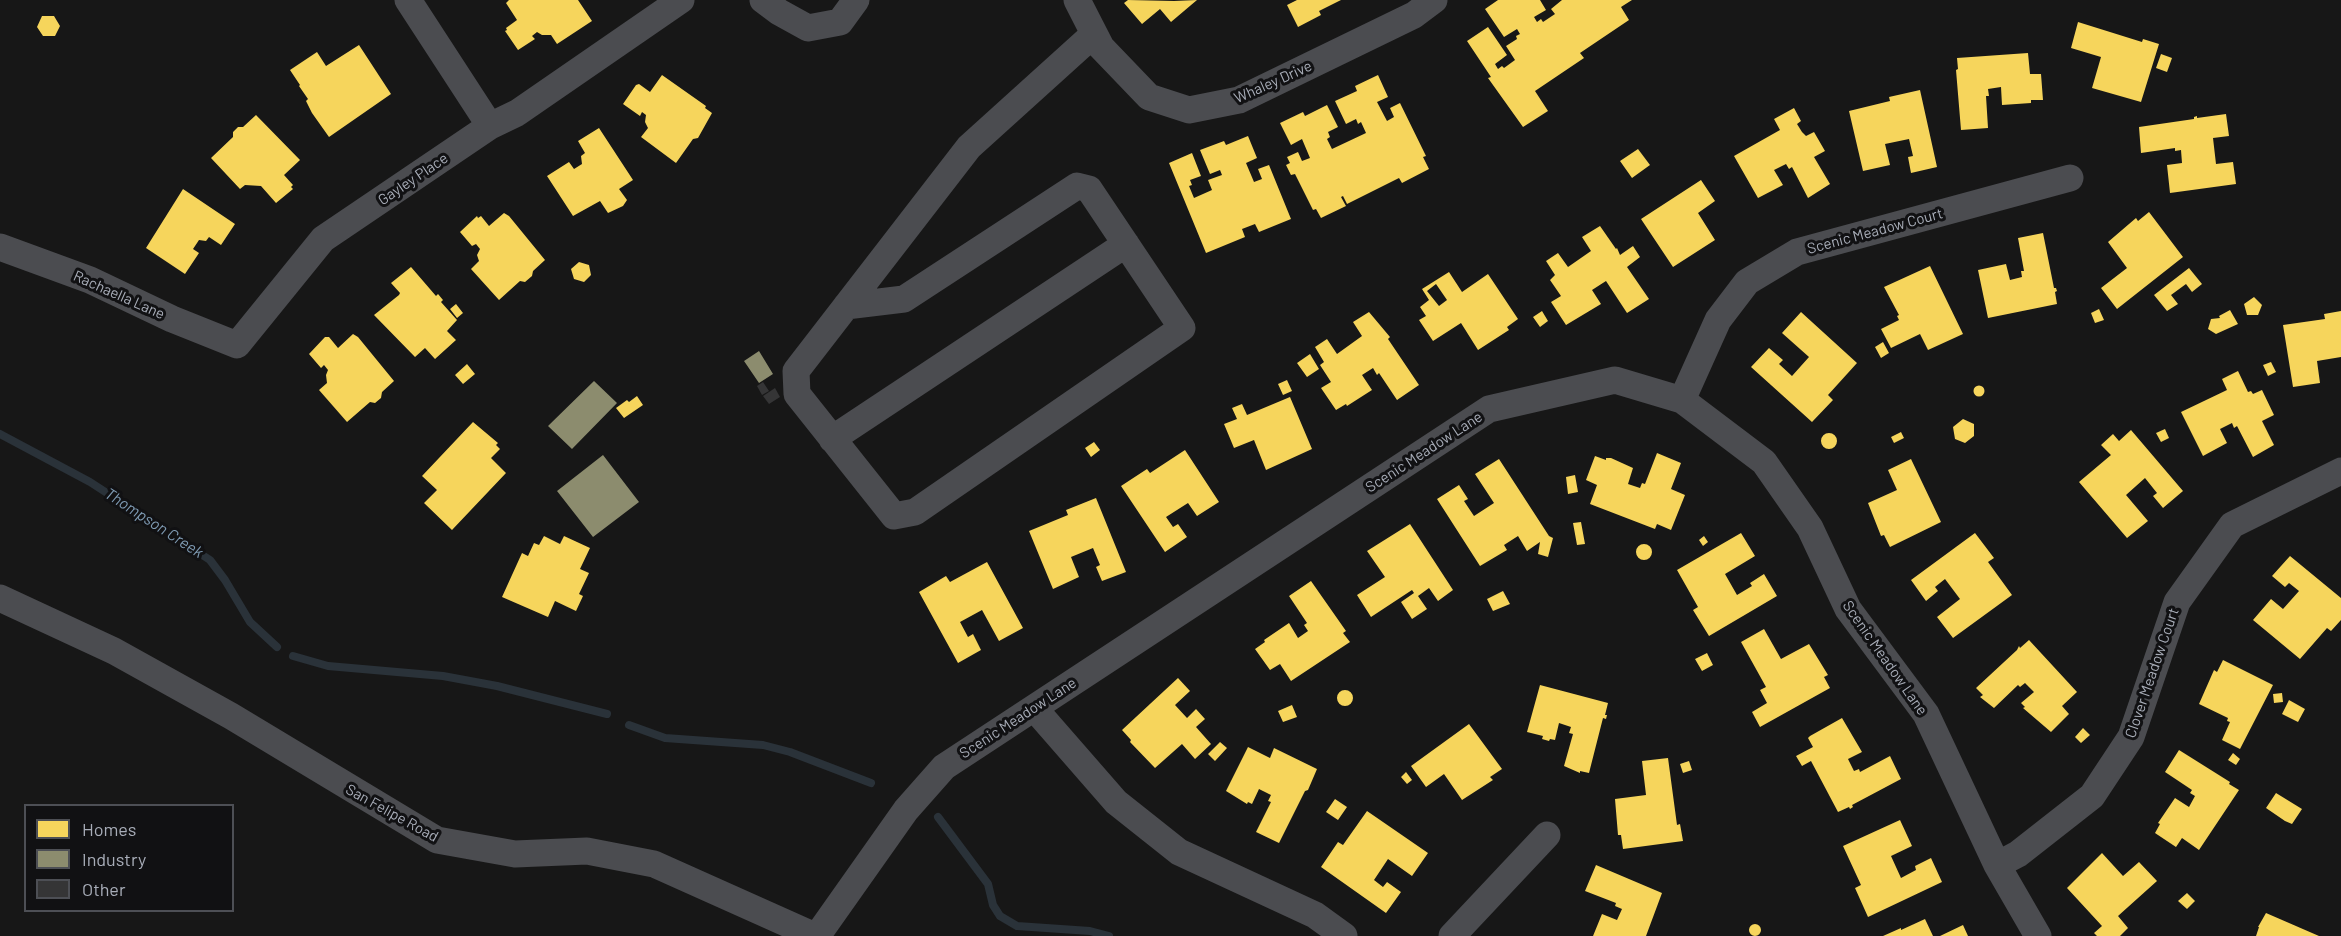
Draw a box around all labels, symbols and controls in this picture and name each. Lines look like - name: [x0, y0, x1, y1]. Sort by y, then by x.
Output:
- street label: Whaley Drive: [1231, 57, 1315, 107]
- street label: Gayley Place: [375, 149, 451, 209]
- street label: Scenic Meadow Court: [1805, 204, 1945, 258]
- street label: Rachaella Lane: [71, 267, 167, 323]
- street label: Scenic Meadow Lane: [1362, 408, 1486, 496]
- water label: Thompson Creek: [101, 484, 207, 562]
- street label: Scenic Meadow Lane: [1839, 597, 1931, 719]
- street label: Clover Meadow Court: [2121, 606, 2183, 740]
- street label: Scenic Meadow Lane: [956, 674, 1080, 762]
- street label: San Felipe Road: [343, 780, 441, 846]
- legend: [24, 804, 234, 912]
- text: Homes: [82, 818, 136, 840]
- text: Industry: [82, 848, 146, 870]
- text: Other: [82, 878, 125, 900]

